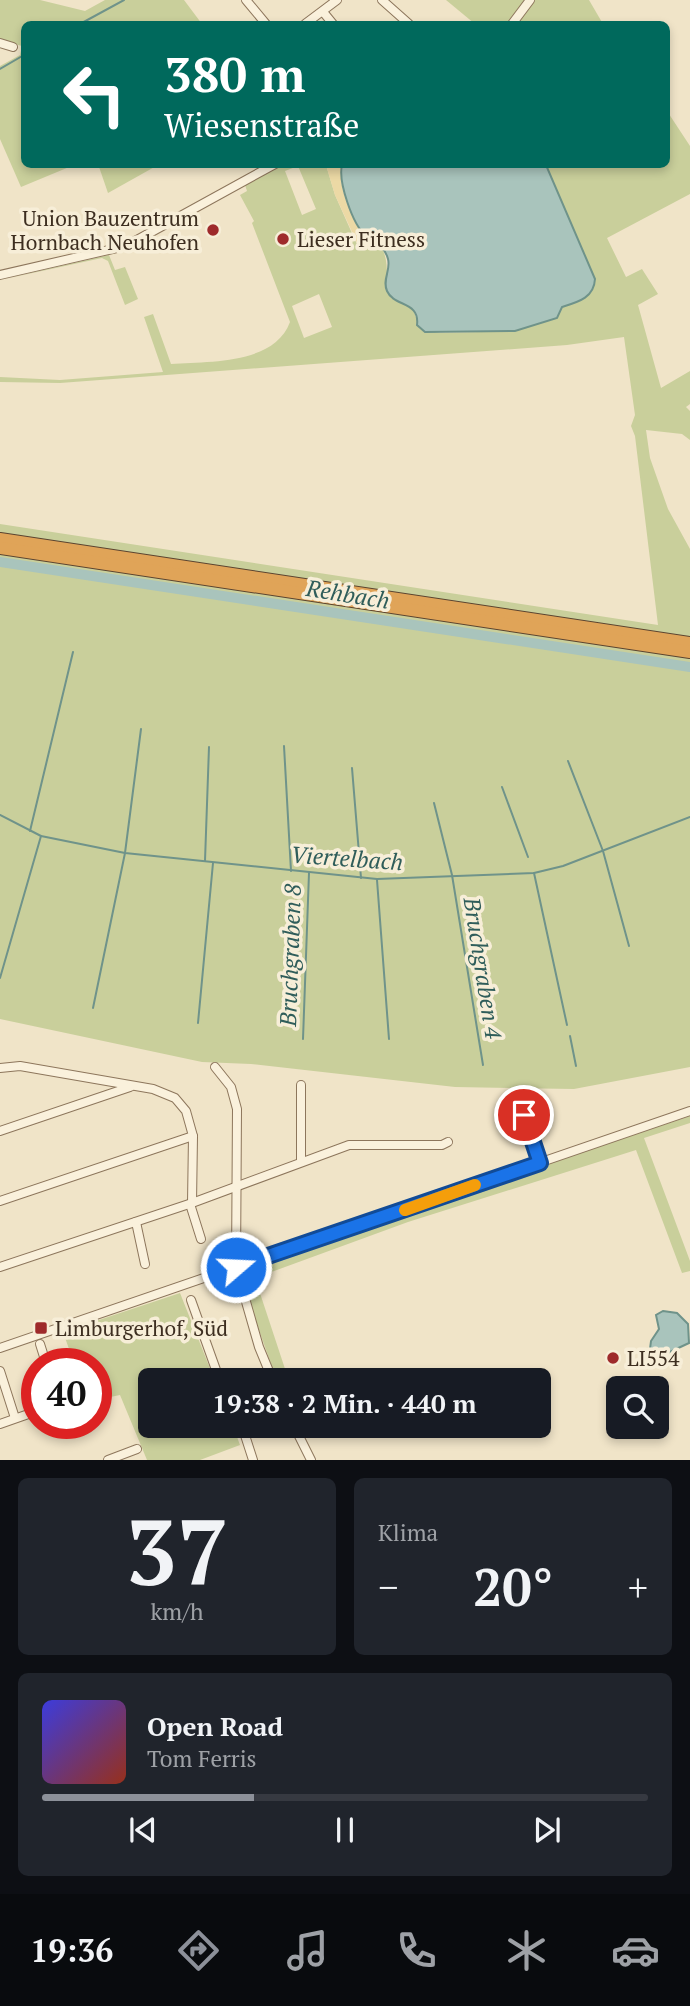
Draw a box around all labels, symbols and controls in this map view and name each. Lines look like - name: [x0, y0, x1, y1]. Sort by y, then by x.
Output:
- text: 380 m: [164, 41, 306, 106]
- icon: left: [49, 49, 140, 140]
- text: Wiesenstraße: [164, 104, 359, 146]
- place label: Union Bauzentrum Hornbach Neuhofen: [11, 204, 200, 256]
- marker: Union Bauzentrum Hornbach Neuhofen: [205, 222, 221, 238]
- place label: Lieser Fitness: [297, 225, 425, 253]
- marker: Lieser Fitness: [275, 231, 291, 247]
- water label: Rehbach: [303, 572, 392, 616]
- water label: Viertelbach: [290, 839, 404, 877]
- water label: Bruchgraben 8: [272, 883, 308, 1028]
- water label: Bruchgraben 4: [456, 894, 509, 1041]
- pin: [494, 1085, 554, 1145]
- icon: arrive: [505, 1096, 543, 1134]
- position arrow: [199, 1230, 273, 1304]
- place label: Limburgerhof, Süd: [55, 1314, 228, 1342]
- marker: Limburgerhof, Süd: [33, 1320, 49, 1336]
- place label: LI554: [627, 1344, 680, 1372]
- speed limit sign: 40: [21, 1348, 112, 1439]
- marker: LI554: [605, 1350, 621, 1366]
- map controls: [606, 1376, 669, 1439]
- button: search: [606, 1376, 669, 1439]
- text: 19:38 · 2 Min. · 440 m: [212, 1386, 477, 1420]
- text: 37: [126, 1490, 228, 1611]
- text: Klima: [378, 1517, 438, 1548]
- text: 20°: [473, 1552, 553, 1621]
- text: −: [378, 1562, 398, 1612]
- text: +: [628, 1562, 648, 1612]
- text: km/h: [150, 1596, 204, 1627]
- text: Open Road: [147, 1709, 283, 1743]
- text: Tom Ferris: [147, 1743, 257, 1774]
- icon: previous: [124, 1811, 162, 1849]
- icon: pause: [326, 1811, 364, 1849]
- icon: next: [528, 1811, 566, 1849]
- icon: directions: [174, 1926, 223, 1975]
- icon: music: [283, 1926, 332, 1975]
- icon: phone: [392, 1926, 441, 1975]
- icon: climate: [502, 1926, 551, 1975]
- icon: car: [611, 1926, 660, 1975]
- text: 19:36: [30, 1929, 113, 1971]

